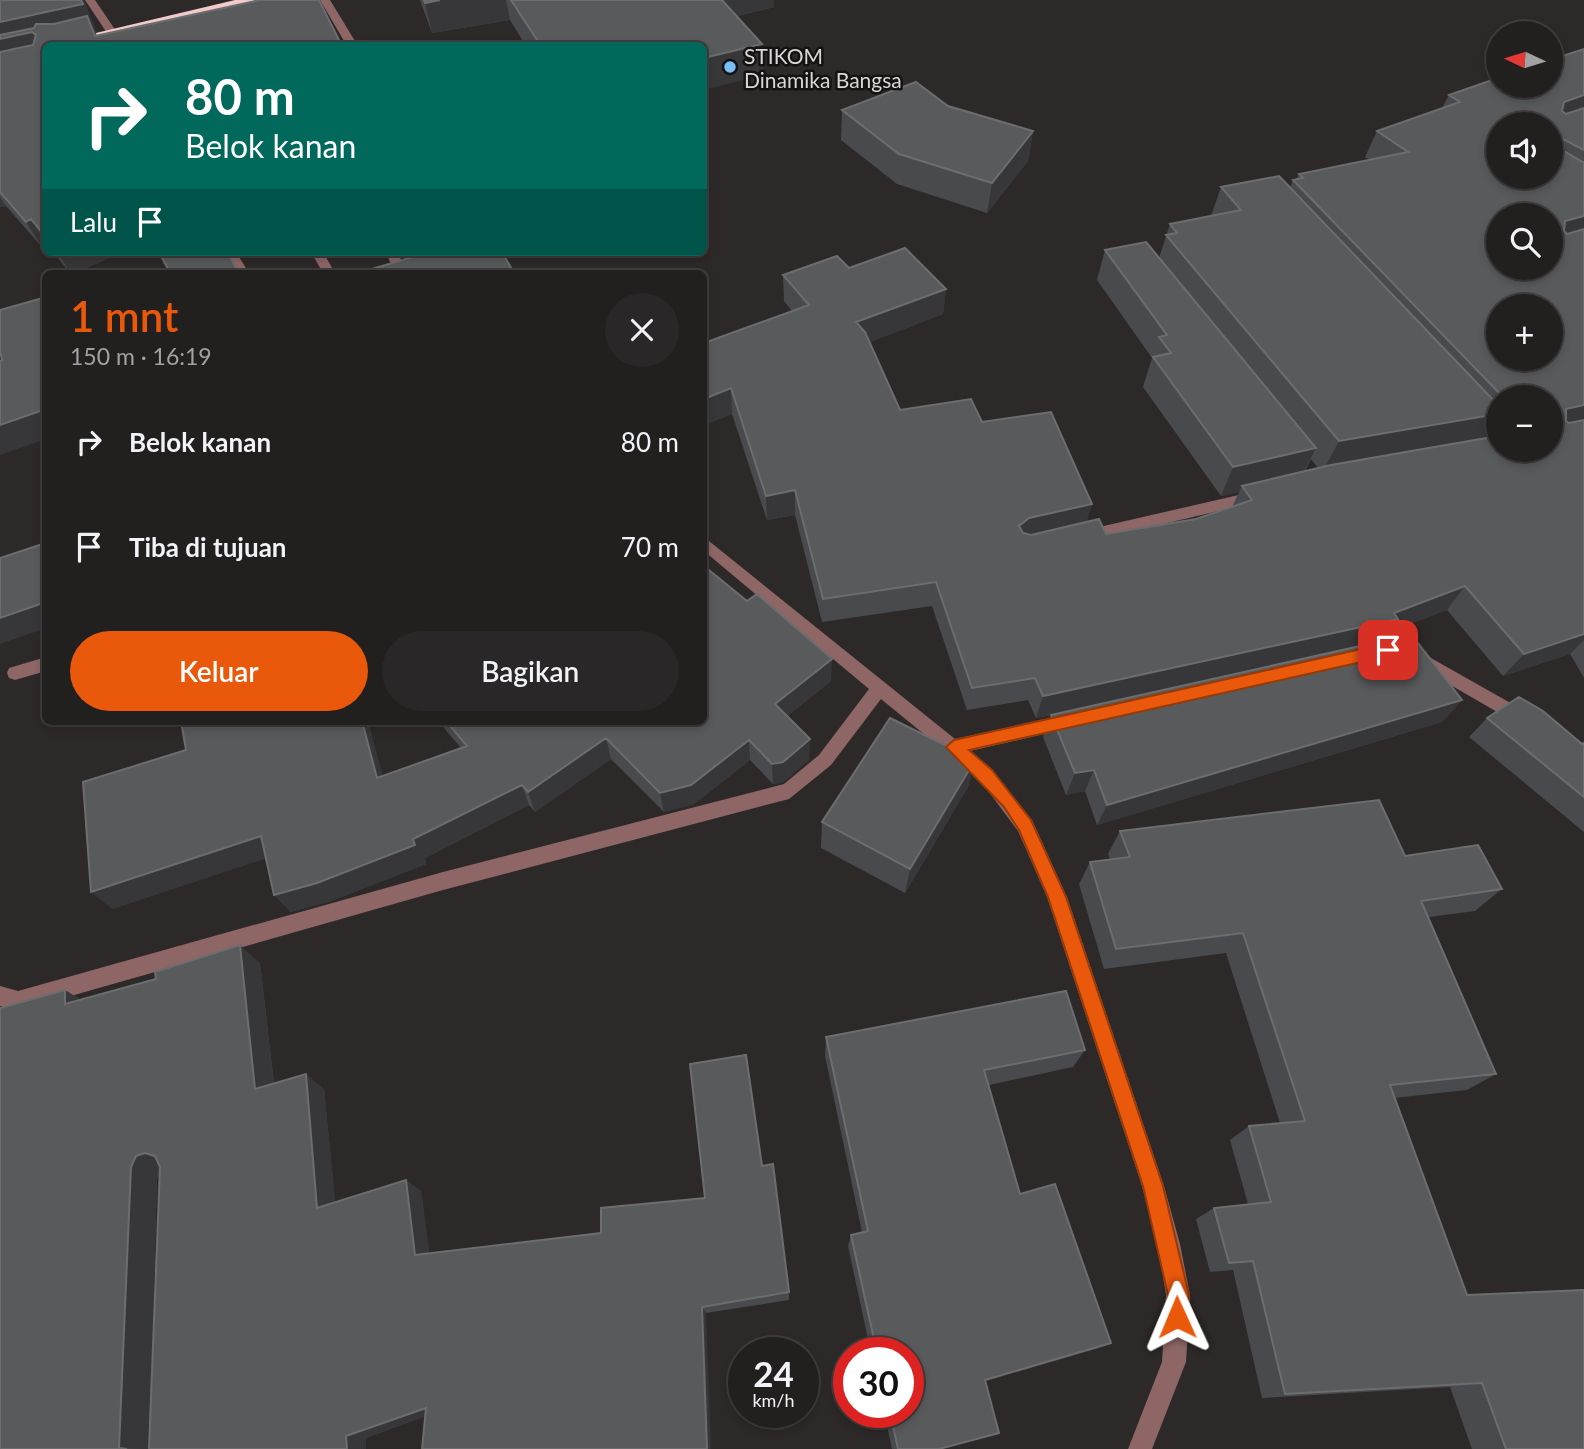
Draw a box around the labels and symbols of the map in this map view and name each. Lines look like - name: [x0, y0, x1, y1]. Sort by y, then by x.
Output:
- north arrow: [1486, 21, 1563, 98]
- place label: STIKOM Dinamika Bangsa: [744, 43, 902, 92]
- marker: STIKOM Dinamika Bangsa: [722, 59, 738, 75]
- pin: [1358, 620, 1418, 680]
- position arrow: [1140, 1280, 1214, 1354]
- speed limit sign: 30: [833, 1337, 924, 1428]

